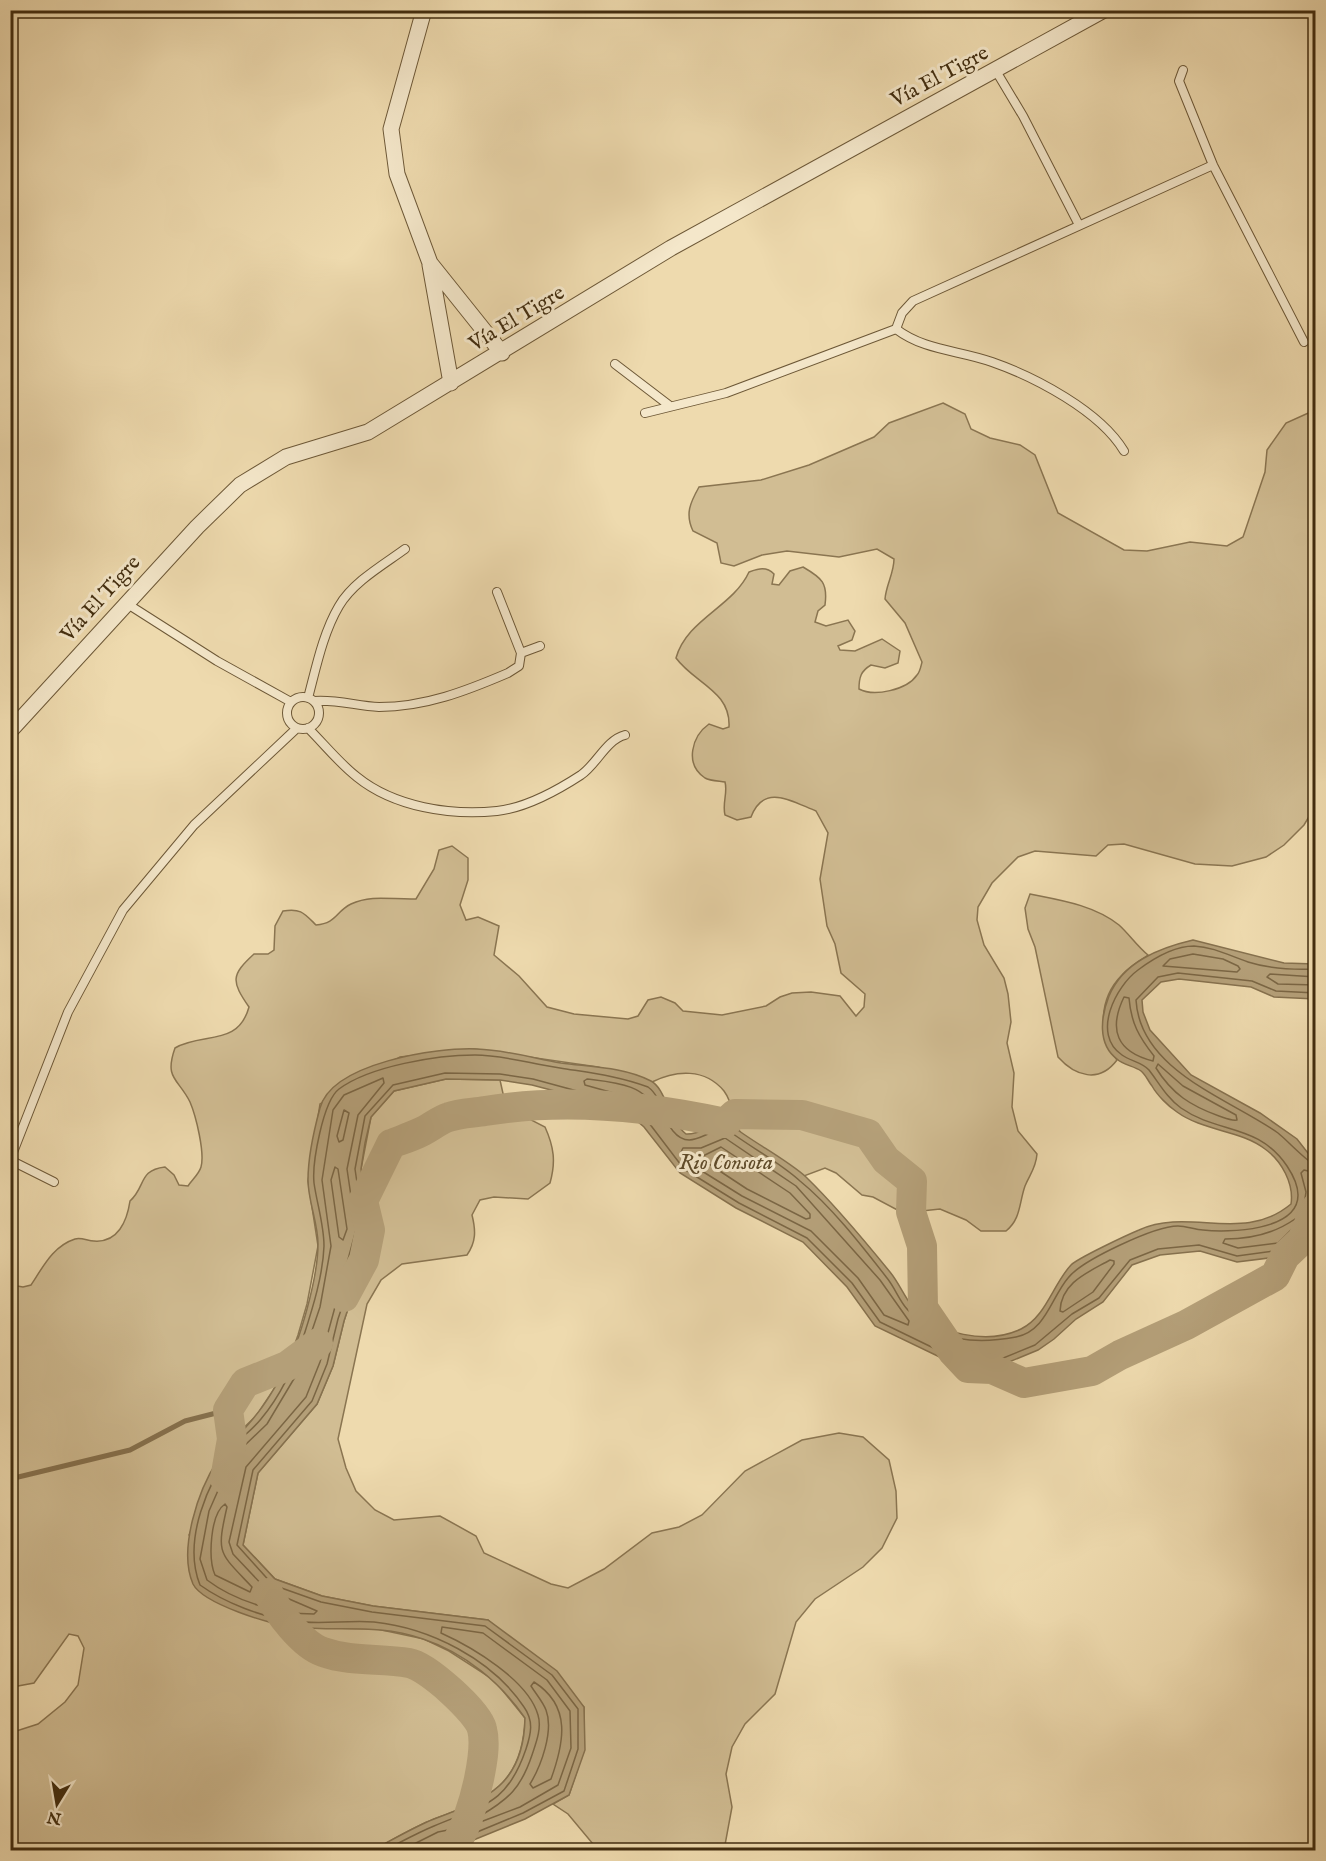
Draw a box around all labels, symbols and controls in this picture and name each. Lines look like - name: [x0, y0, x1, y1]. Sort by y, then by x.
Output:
- street label: Vía El Tigre: [886, 40, 994, 115]
- street label: Vía El Tigre: [463, 280, 570, 359]
- street label: Vía El Tigre: [54, 550, 147, 649]
- water label: Rio Consota: [679, 1149, 773, 1177]
- north arrow: [27, 1774, 87, 1834]
- text: N: [46, 1806, 64, 1828]

